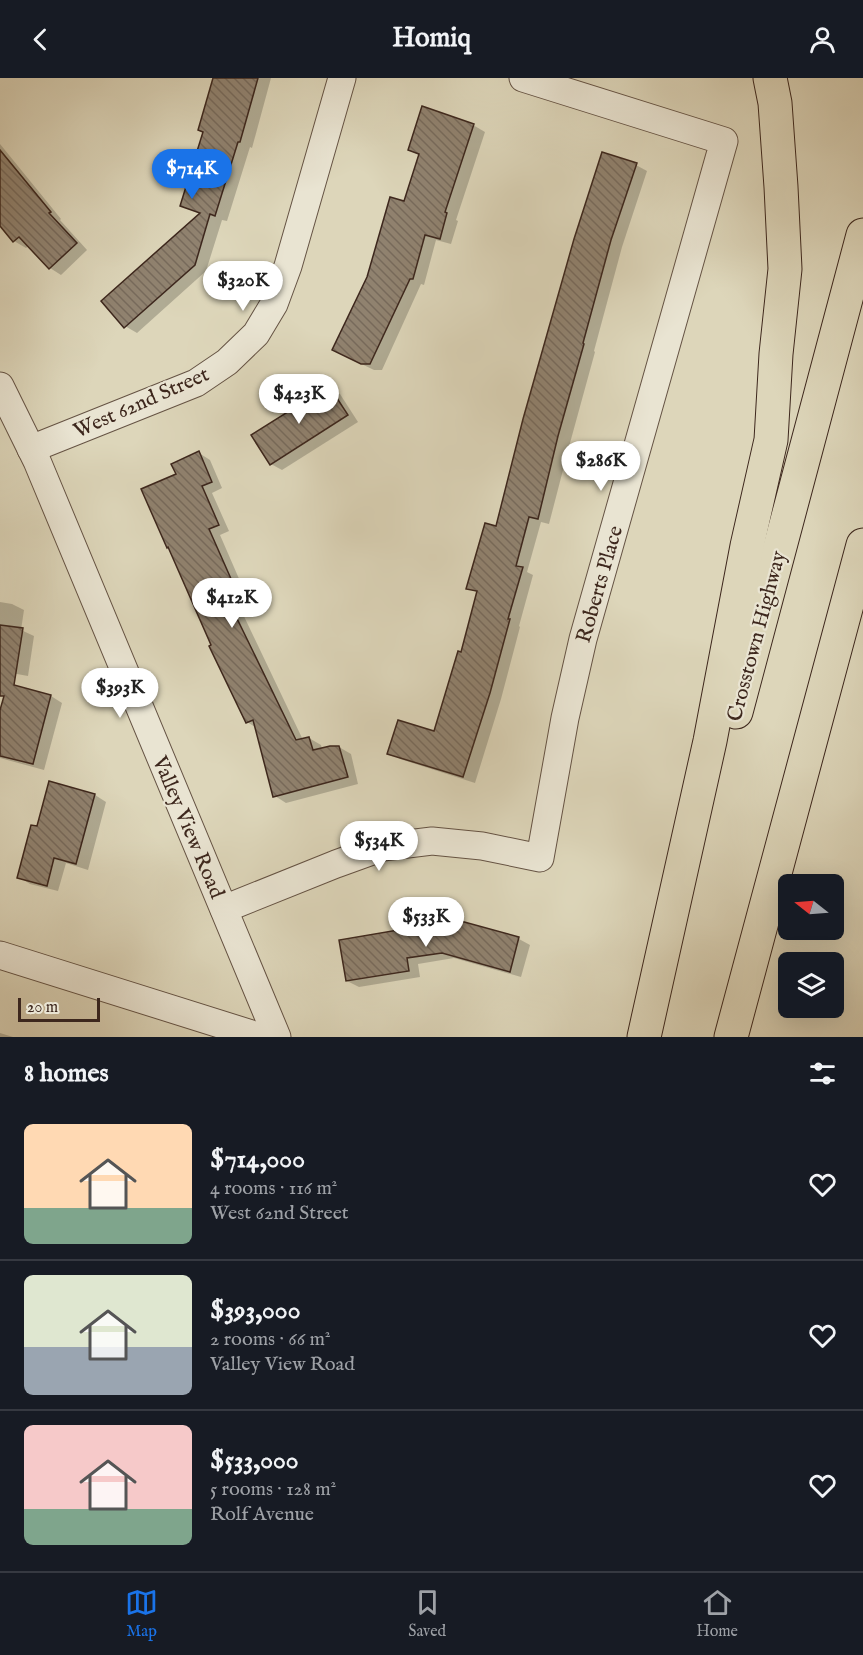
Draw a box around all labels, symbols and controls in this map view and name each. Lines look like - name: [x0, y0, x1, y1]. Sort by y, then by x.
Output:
- text: Homiq: [392, 22, 471, 56]
- icon: back: [24, 23, 57, 56]
- icon: person: [806, 23, 839, 56]
- pin: $714K: [150, 149, 234, 200]
- text: $714K: [166, 156, 218, 181]
- pin: $320K: [201, 261, 285, 312]
- text: $320K: [217, 268, 269, 293]
- street label: West 62nd Street: [70, 361, 214, 445]
- pin: $423K: [257, 374, 341, 425]
- text: $423K: [273, 381, 325, 406]
- pin: $286K: [559, 441, 643, 492]
- text: $286K: [575, 448, 627, 473]
- street label: Roberts Place: [571, 522, 630, 646]
- street label: Crosstown Highway: [722, 548, 793, 725]
- pin: $412K: [190, 578, 274, 629]
- text: $412K: [206, 585, 258, 610]
- pin: $393K: [78, 668, 162, 719]
- text: $393K: [95, 675, 145, 700]
- street label: Valley View Road: [145, 751, 230, 904]
- pin: $534K: [337, 821, 421, 872]
- text: $534K: [354, 828, 404, 853]
- north arrow: [778, 874, 844, 940]
- map controls: [778, 874, 844, 1018]
- pin: $533K: [384, 897, 468, 948]
- text: $533K: [402, 904, 450, 929]
- button: layers: [778, 952, 844, 1018]
- scale bar: [18, 995, 100, 1022]
- text: 20 m: [27, 998, 58, 1018]
- text: 8 homes: [24, 1057, 109, 1090]
- icon: filters: [806, 1057, 839, 1090]
- text: $714,000: [210, 1143, 305, 1176]
- icon: home: [72, 1148, 144, 1220]
- icon: heart: [806, 1168, 839, 1201]
- text: 4 rooms · 116 m²: [210, 1176, 337, 1201]
- text: West 62nd Street: [210, 1201, 349, 1226]
- text: $393,000: [210, 1294, 300, 1327]
- icon: home: [72, 1299, 144, 1371]
- icon: heart: [806, 1319, 839, 1352]
- text: 2 rooms · 66 m²: [210, 1327, 331, 1352]
- text: Valley View Road: [210, 1352, 355, 1377]
- text: $533,000: [210, 1444, 298, 1477]
- icon: home: [72, 1449, 144, 1521]
- icon: heart: [806, 1469, 839, 1502]
- text: 5 rooms · 128 m²: [210, 1477, 336, 1502]
- text: Rolf Avenue: [210, 1502, 314, 1527]
- tab: Map: [125, 1586, 158, 1642]
- tab: Saved: [408, 1586, 446, 1642]
- tab: Home: [696, 1586, 738, 1642]

